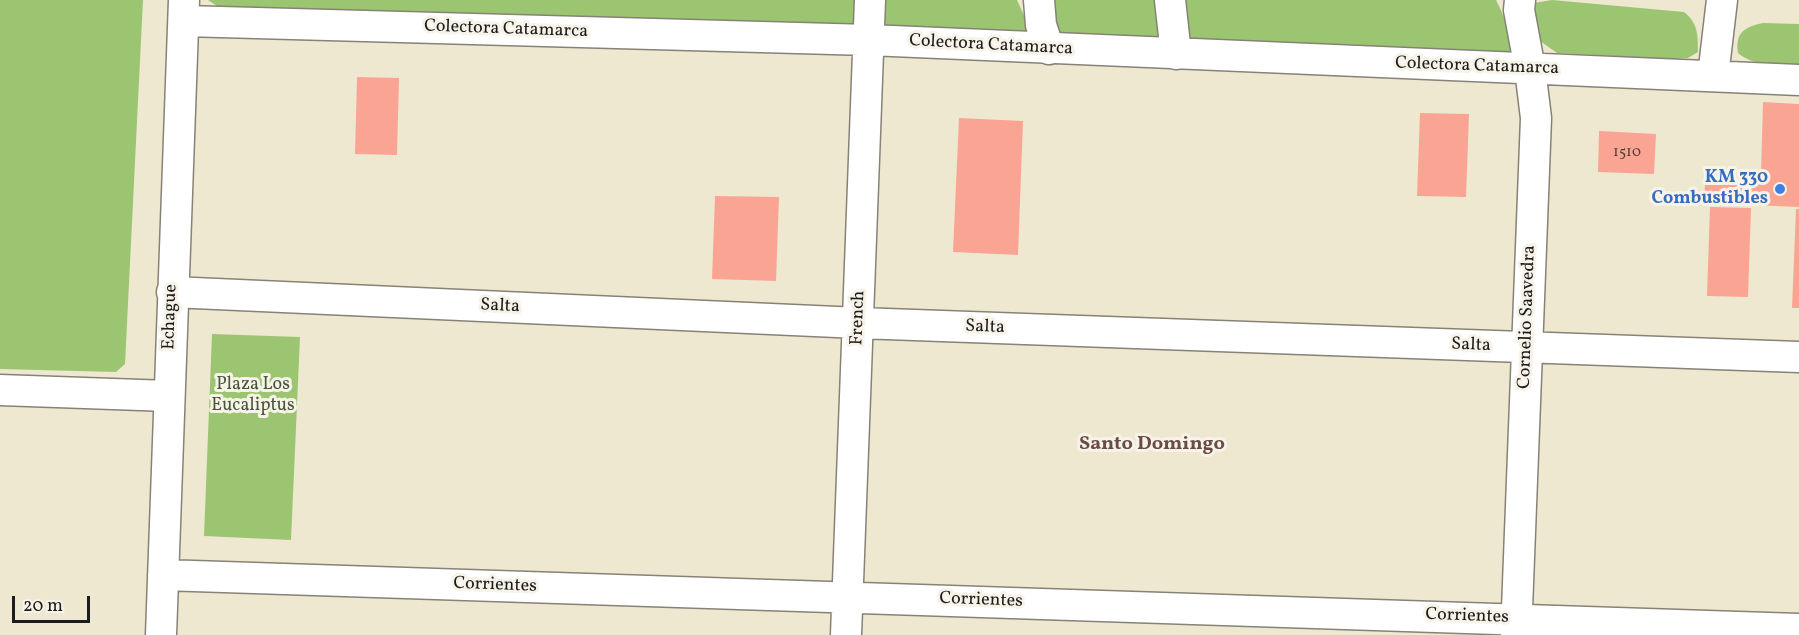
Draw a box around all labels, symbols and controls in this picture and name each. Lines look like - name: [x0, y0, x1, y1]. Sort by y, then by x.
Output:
- street label: Colectora Catamarca: [424, 16, 588, 44]
- street label: Colectora Catamarca: [908, 31, 1074, 61]
- street label: Colectora Catamarca: [1395, 53, 1559, 81]
- house number: 1510: [1613, 144, 1641, 162]
- place label: KM 330 Combustibles: [1651, 168, 1768, 210]
- marker: KM 330 Combustibles: [1773, 182, 1787, 196]
- street label: Cornelio Saavedra: [1515, 245, 1541, 389]
- street label: Echague: [159, 284, 183, 350]
- street label: French: [847, 290, 871, 346]
- street label: Salta: [480, 295, 520, 319]
- street label: Salta: [965, 317, 1005, 339]
- street label: Salta: [1451, 335, 1491, 357]
- park label: Plaza Los Eucaliptus: [211, 375, 295, 418]
- district label: Santo Domingo: [1079, 433, 1225, 457]
- street label: Corrientes: [453, 574, 537, 598]
- scale bar: [15, 584, 93, 622]
- street label: Corrientes: [939, 589, 1023, 613]
- text: 20 m: [23, 594, 63, 619]
- street label: Corrientes: [1425, 605, 1509, 629]

